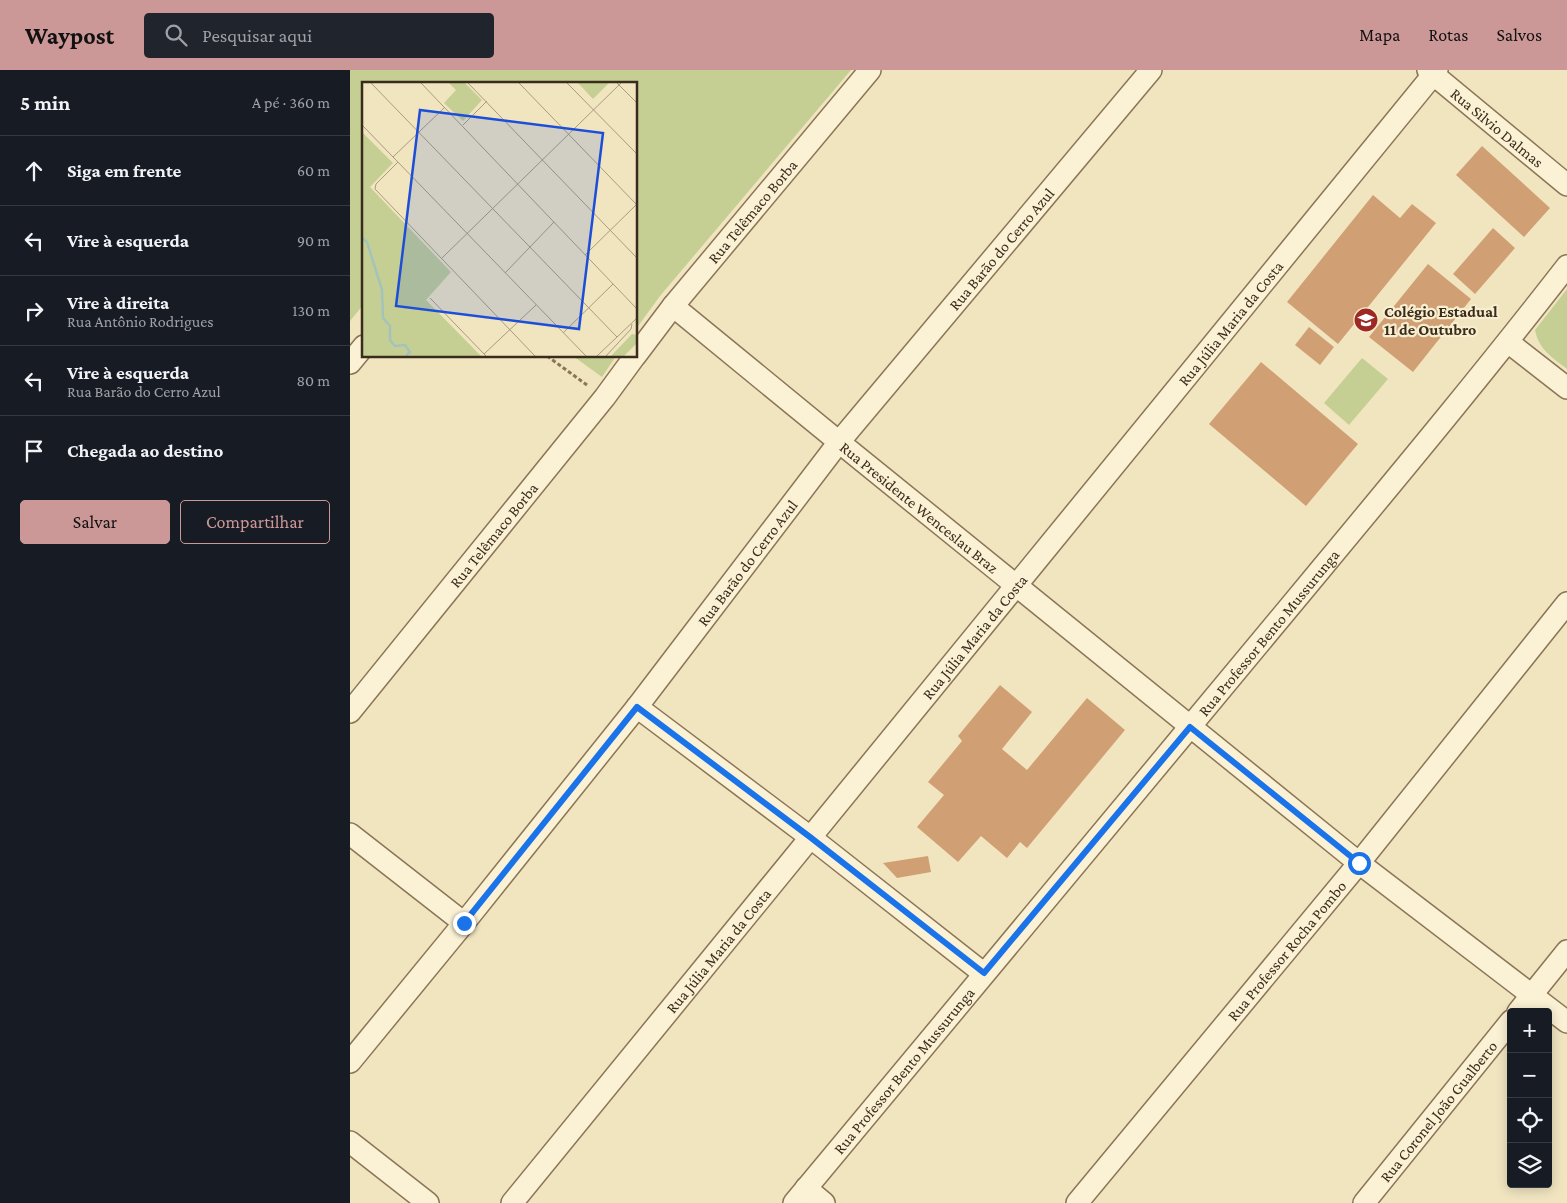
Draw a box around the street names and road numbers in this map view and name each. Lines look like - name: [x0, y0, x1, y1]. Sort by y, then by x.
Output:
- street label: Rua Silvio Dalmas: [1448, 84, 1547, 171]
- street label: Rua Telêmaco Borba: [704, 155, 801, 266]
- street label: Rua Barão do Cerro Azul: [945, 184, 1057, 313]
- street label: Rua Júlia Maria da Costa: [1175, 257, 1287, 389]
- street label: Rua Presidente Wenceslau Braz: [837, 438, 1002, 576]
- street label: Rua Telêmaco Borba: [446, 479, 541, 590]
- street label: Rua Barão do Cerro Azul: [694, 496, 800, 629]
- street label: Rua Professor Bento Mussurunga: [1195, 545, 1343, 719]
- street label: Rua Júlia Maria da Costa: [918, 571, 1030, 702]
- street label: Rua Professor Rocha Pombo: [1223, 877, 1349, 1024]
- street label: Rua Júlia Maria da Costa: [662, 884, 774, 1016]
- street label: Rua Professor Bento Mussurunga: [830, 983, 978, 1157]
- street label: Rua Coronel João Gualberto: [1376, 1037, 1500, 1185]

